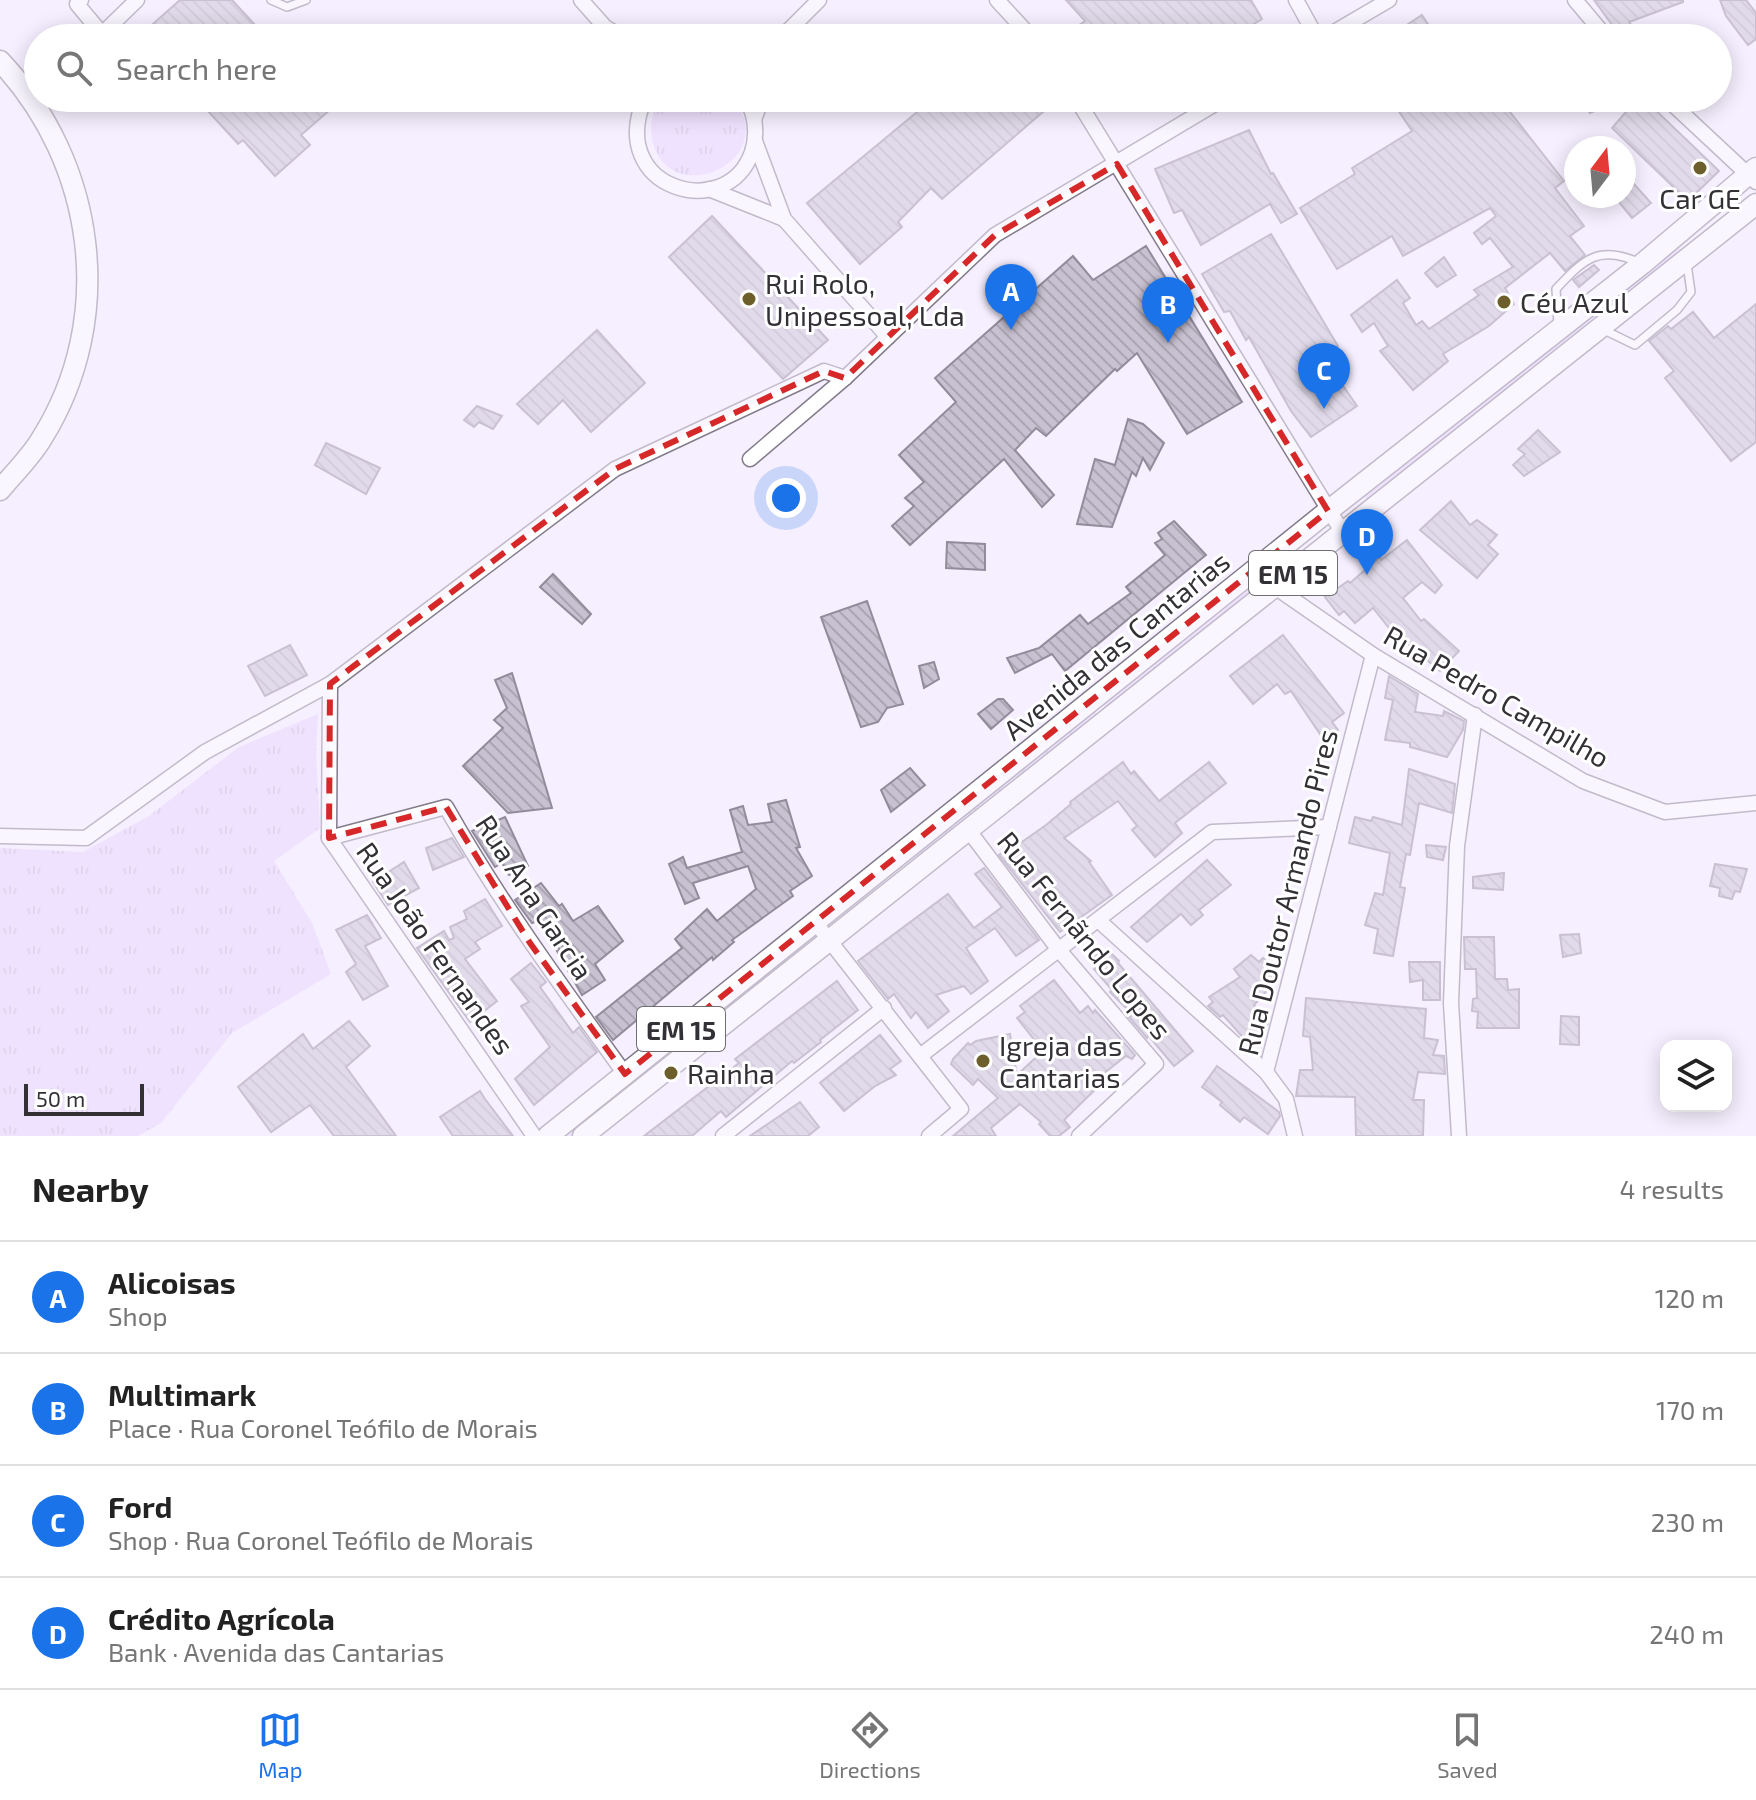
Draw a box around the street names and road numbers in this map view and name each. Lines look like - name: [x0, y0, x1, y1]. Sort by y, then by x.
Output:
- street label: Avenida das Cantarias: [996, 543, 1236, 747]
- road number: EM 15: [1249, 551, 1337, 595]
- street label: Rua Pedro Campilho: [1378, 618, 1616, 774]
- street label: Rua Doutor Armando Pires: [1230, 725, 1344, 1059]
- street label: Rua Ana Garcia: [469, 808, 601, 986]
- street label: Rua Fernãndo Lopes: [991, 824, 1179, 1046]
- street label: Rua João Fernandes: [350, 835, 522, 1061]
- road number: EM 15: [637, 1007, 725, 1051]

